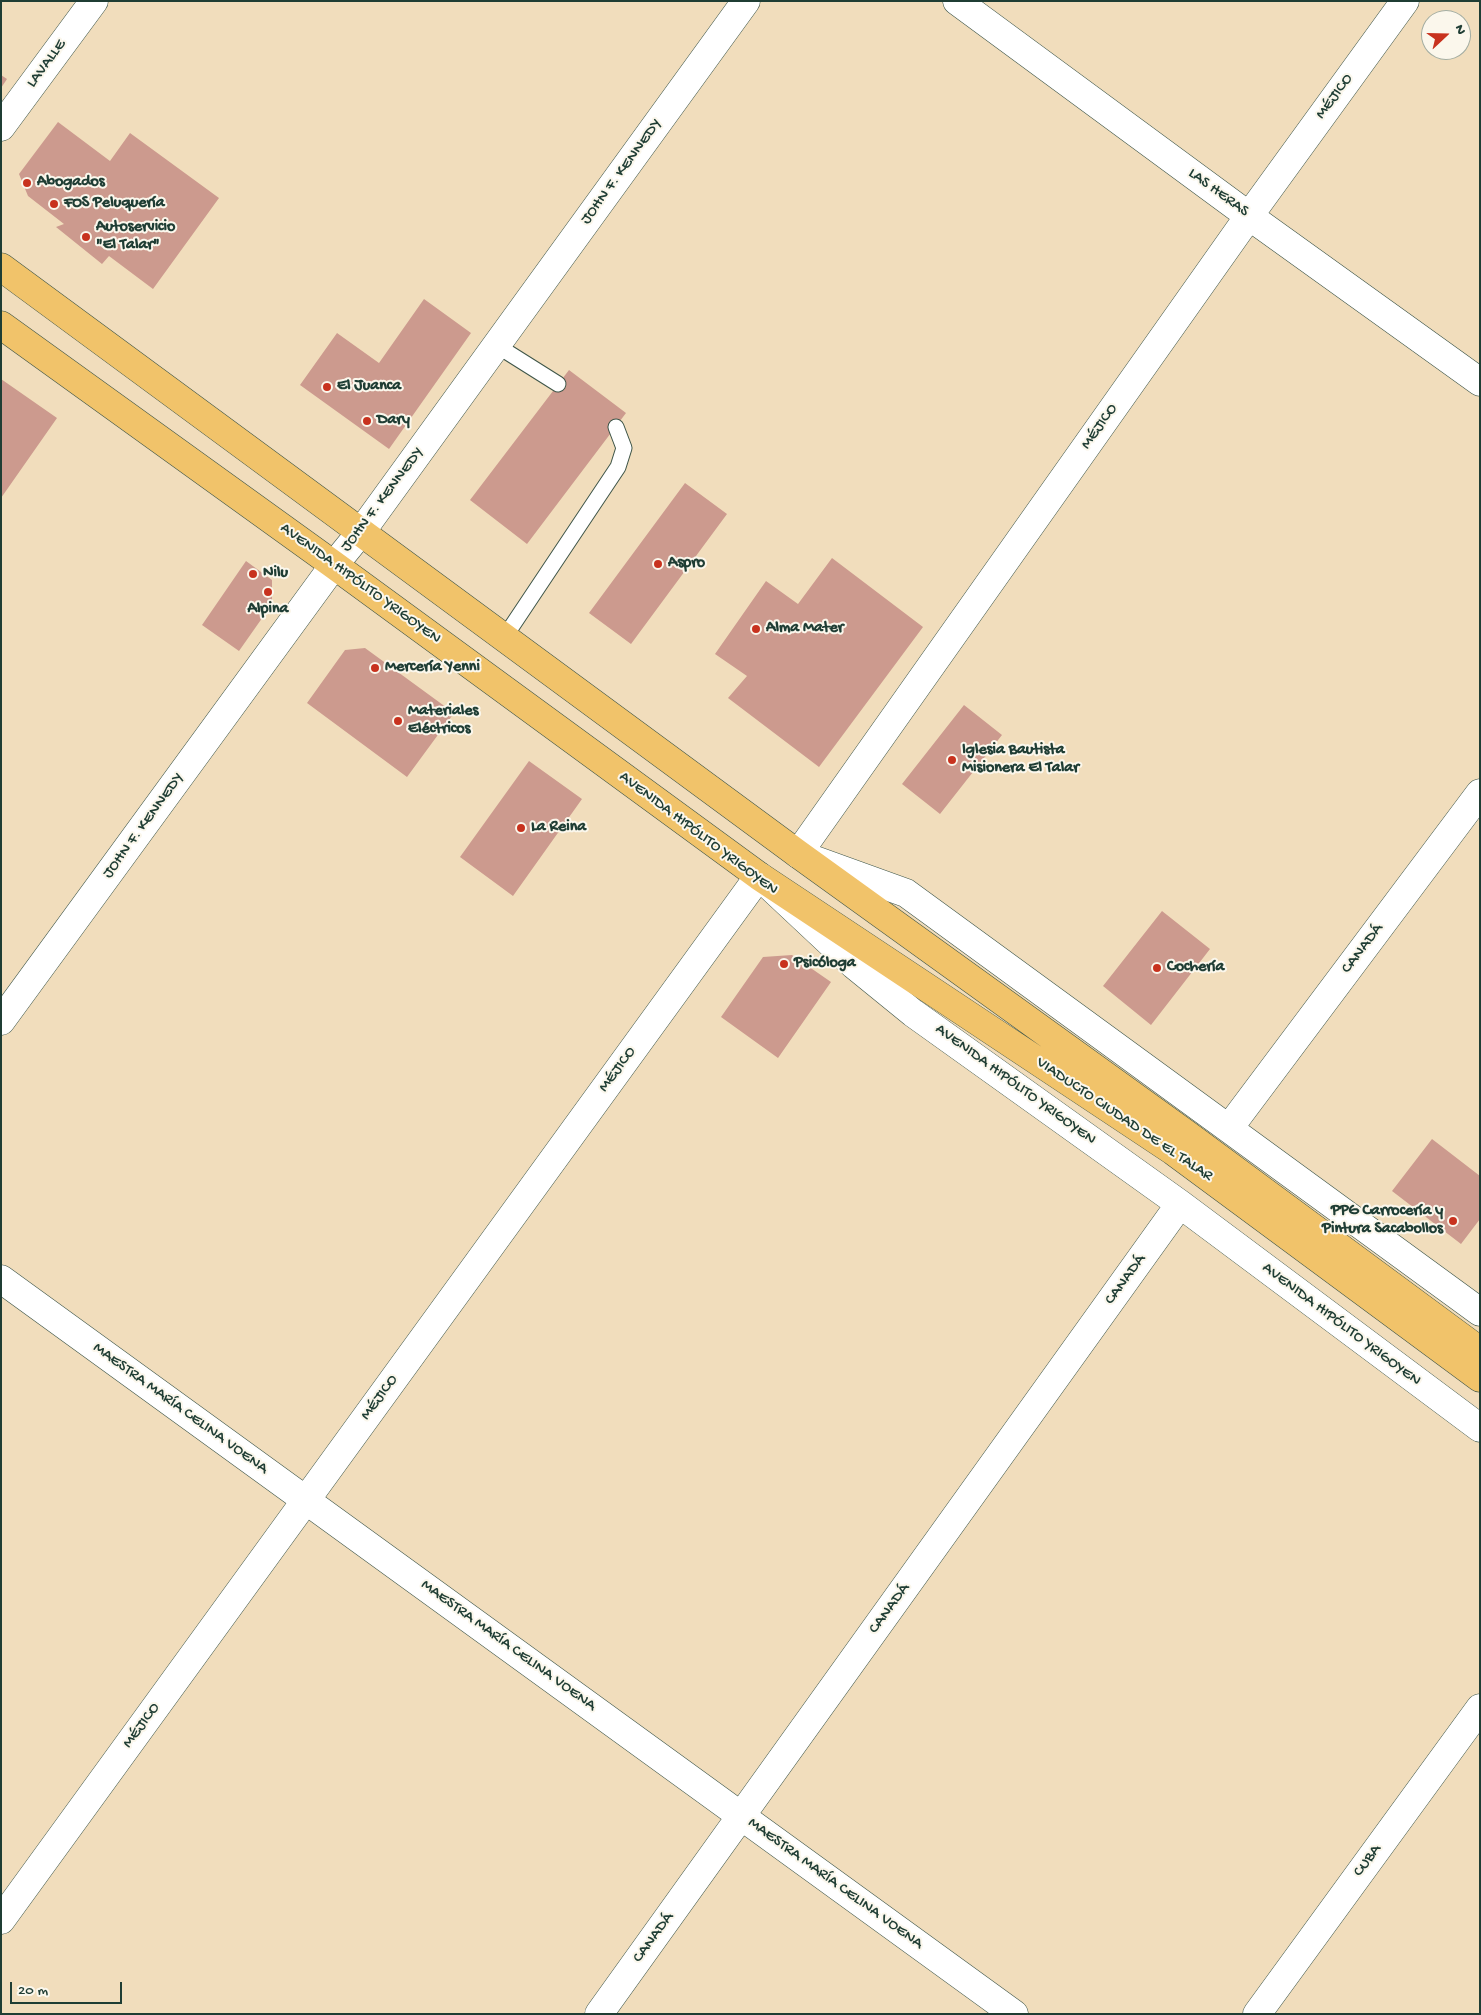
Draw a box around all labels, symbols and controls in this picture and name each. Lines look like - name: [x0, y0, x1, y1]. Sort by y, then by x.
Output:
- north arrow: [1421, 10, 1471, 60]
- text: N: [1450, 22, 1469, 37]
- street label: LAVALLE: [23, 36, 71, 92]
- street label: MÉJICO: [1312, 70, 1358, 124]
- street label: JOHN F. KENNEDY: [577, 115, 667, 229]
- street label: LAS HERAS: [1184, 164, 1252, 222]
- place label: Abogados: [37, 173, 105, 193]
- marker: Abogados: [21, 177, 33, 189]
- place label: FOS Peluquería: [64, 194, 165, 214]
- marker: FOS Peluquería: [48, 198, 60, 210]
- place label: Autoservicio "El Talar": [96, 218, 175, 256]
- marker: Autoservicio "El Talar": [80, 231, 92, 243]
- place label: El Juanca: [337, 377, 401, 397]
- marker: El Juanca: [321, 381, 333, 393]
- street label: MÉJICO: [1077, 400, 1123, 454]
- place label: Dary: [377, 411, 410, 431]
- marker: Dary: [361, 415, 373, 427]
- street label: JOHN F. KENNEDY: [337, 444, 429, 556]
- street label: AVENIDA HIPÓLITO YRIGOYEN: [276, 519, 444, 649]
- place label: Aspro: [668, 554, 705, 574]
- marker: Aspro: [652, 558, 664, 570]
- place label: Nilu: [263, 564, 288, 584]
- marker: Nilu: [247, 568, 259, 580]
- marker: Alpina: [262, 586, 274, 598]
- place label: Alpina: [248, 600, 288, 620]
- place label: Alma Mater: [766, 619, 843, 639]
- marker: Alma Mater: [750, 623, 762, 635]
- place label: Mercería Yenni: [385, 658, 480, 678]
- marker: Mercería Yenni: [369, 662, 381, 674]
- place label: Materiales Eléctricos: [408, 702, 478, 740]
- marker: Materiales Eléctricos: [392, 715, 404, 727]
- place label: Iglesia Bautista Misionera El Talar: [962, 741, 1079, 779]
- marker: Iglesia Bautista Misionera El Talar: [946, 754, 958, 766]
- street label: AVENIDA HIPÓLITO YRIGOYEN: [615, 768, 781, 900]
- street label: JOHN F. KENNEDY: [99, 769, 189, 883]
- place label: La Reina: [531, 818, 586, 838]
- marker: La Reina: [515, 822, 527, 834]
- street label: CANADÁ: [1338, 920, 1388, 978]
- place label: Psicóloga: [794, 954, 856, 974]
- marker: Psicóloga: [778, 958, 790, 970]
- place label: Cochería: [1167, 958, 1224, 978]
- marker: Cochería: [1151, 962, 1163, 974]
- street label: AVENIDA HIPÓLITO YRIGOYEN: [931, 1020, 1099, 1150]
- street label: MÉJICO: [595, 1043, 641, 1097]
- street label: VIADUCTO CIUDAD DE EL TALAR: [1032, 1054, 1216, 1186]
- place label: PPG Carrocería y Pintura Sacabollos: [1322, 1202, 1443, 1240]
- marker: PPG Carrocería y Pintura Sacabollos: [1447, 1215, 1459, 1227]
- street label: CANADÁ: [1101, 1251, 1151, 1309]
- street label: AVENIDA HIPÓLITO YRIGOYEN: [1258, 1259, 1424, 1391]
- street label: MAESTRA MARÍA CELINA VOENA: [89, 1339, 271, 1479]
- street label: MÉJICO: [357, 1371, 403, 1425]
- street label: MAESTRA MARÍA CELINA VOENA: [417, 1576, 599, 1716]
- street label: CANADÁ: [865, 1580, 915, 1638]
- street label: MÉJICO: [119, 1699, 165, 1753]
- street label: MAESTRA MARÍA CELINA VOENA: [744, 1814, 926, 1954]
- street label: CUBA: [1350, 1841, 1386, 1881]
- street label: CANADÁ: [629, 1909, 679, 1967]
- scale bar: [12, 1972, 125, 2004]
- text: 20 m: [18, 1982, 48, 2000]

